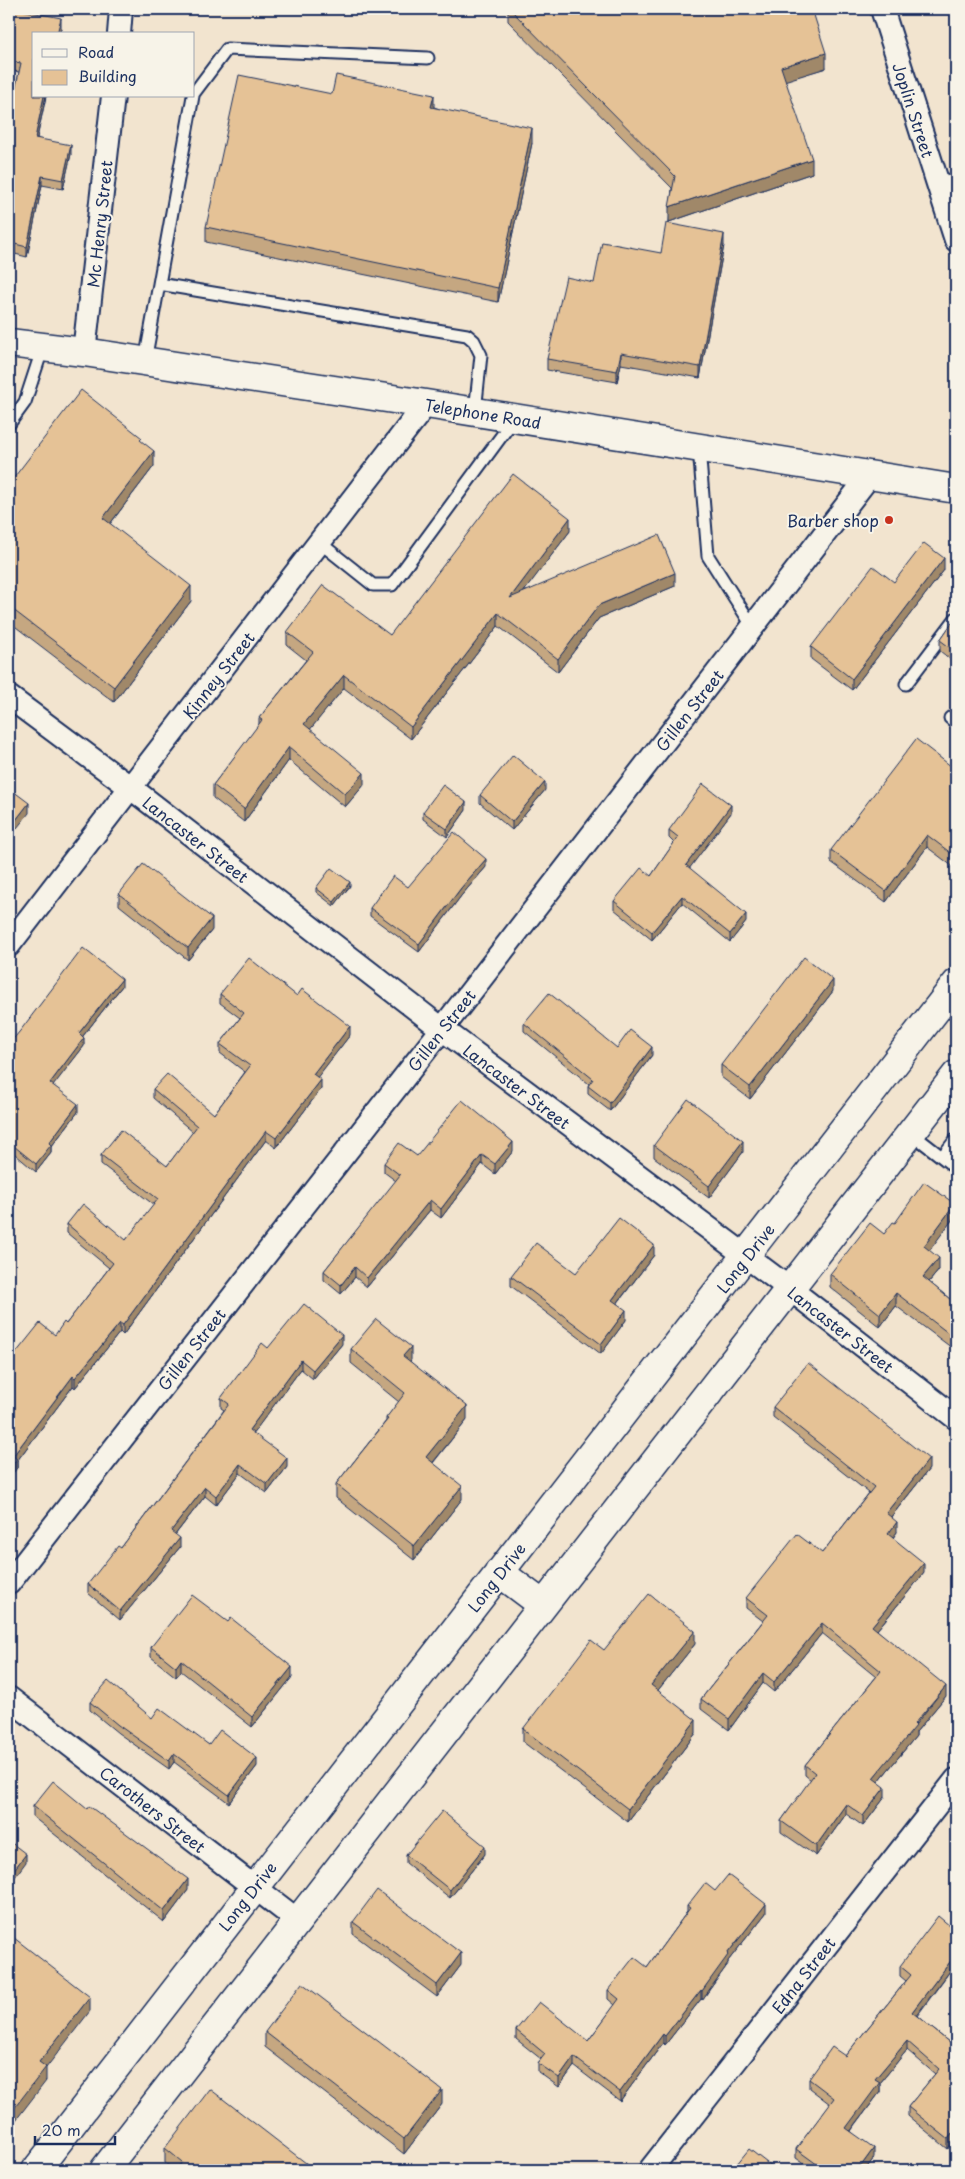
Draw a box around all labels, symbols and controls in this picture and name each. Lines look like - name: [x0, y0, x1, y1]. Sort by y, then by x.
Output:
- legend: [32, 32, 195, 98]
- text: Road: [78, 40, 114, 63]
- street label: Joplin Street: [887, 59, 941, 161]
- text: Building: [78, 64, 137, 87]
- street label: Mc Henry Street: [80, 159, 118, 289]
- street label: Telephone Road: [423, 392, 543, 434]
- place label: Barber shop: [787, 508, 879, 532]
- marker: Barber shop: [883, 514, 895, 526]
- street label: Kinney Street: [176, 626, 260, 724]
- street label: Gillen Street: [649, 664, 729, 756]
- street label: Lancaster Street: [138, 790, 254, 888]
- street label: Gillen Street: [401, 984, 481, 1076]
- street label: Lancaster Street: [458, 1038, 576, 1135]
- street label: Long Drive: [710, 1218, 780, 1298]
- street label: Lancaster Street: [783, 1280, 899, 1378]
- street label: Gillen Street: [151, 1303, 231, 1395]
- street label: Long Drive: [461, 1537, 531, 1617]
- street label: Carothers Street: [95, 1760, 211, 1858]
- street label: Long Drive: [212, 1856, 282, 1936]
- street label: Edna Street: [765, 1931, 841, 2018]
- scale bar: [35, 2114, 115, 2146]
- text: 20 m: [42, 2118, 81, 2141]

